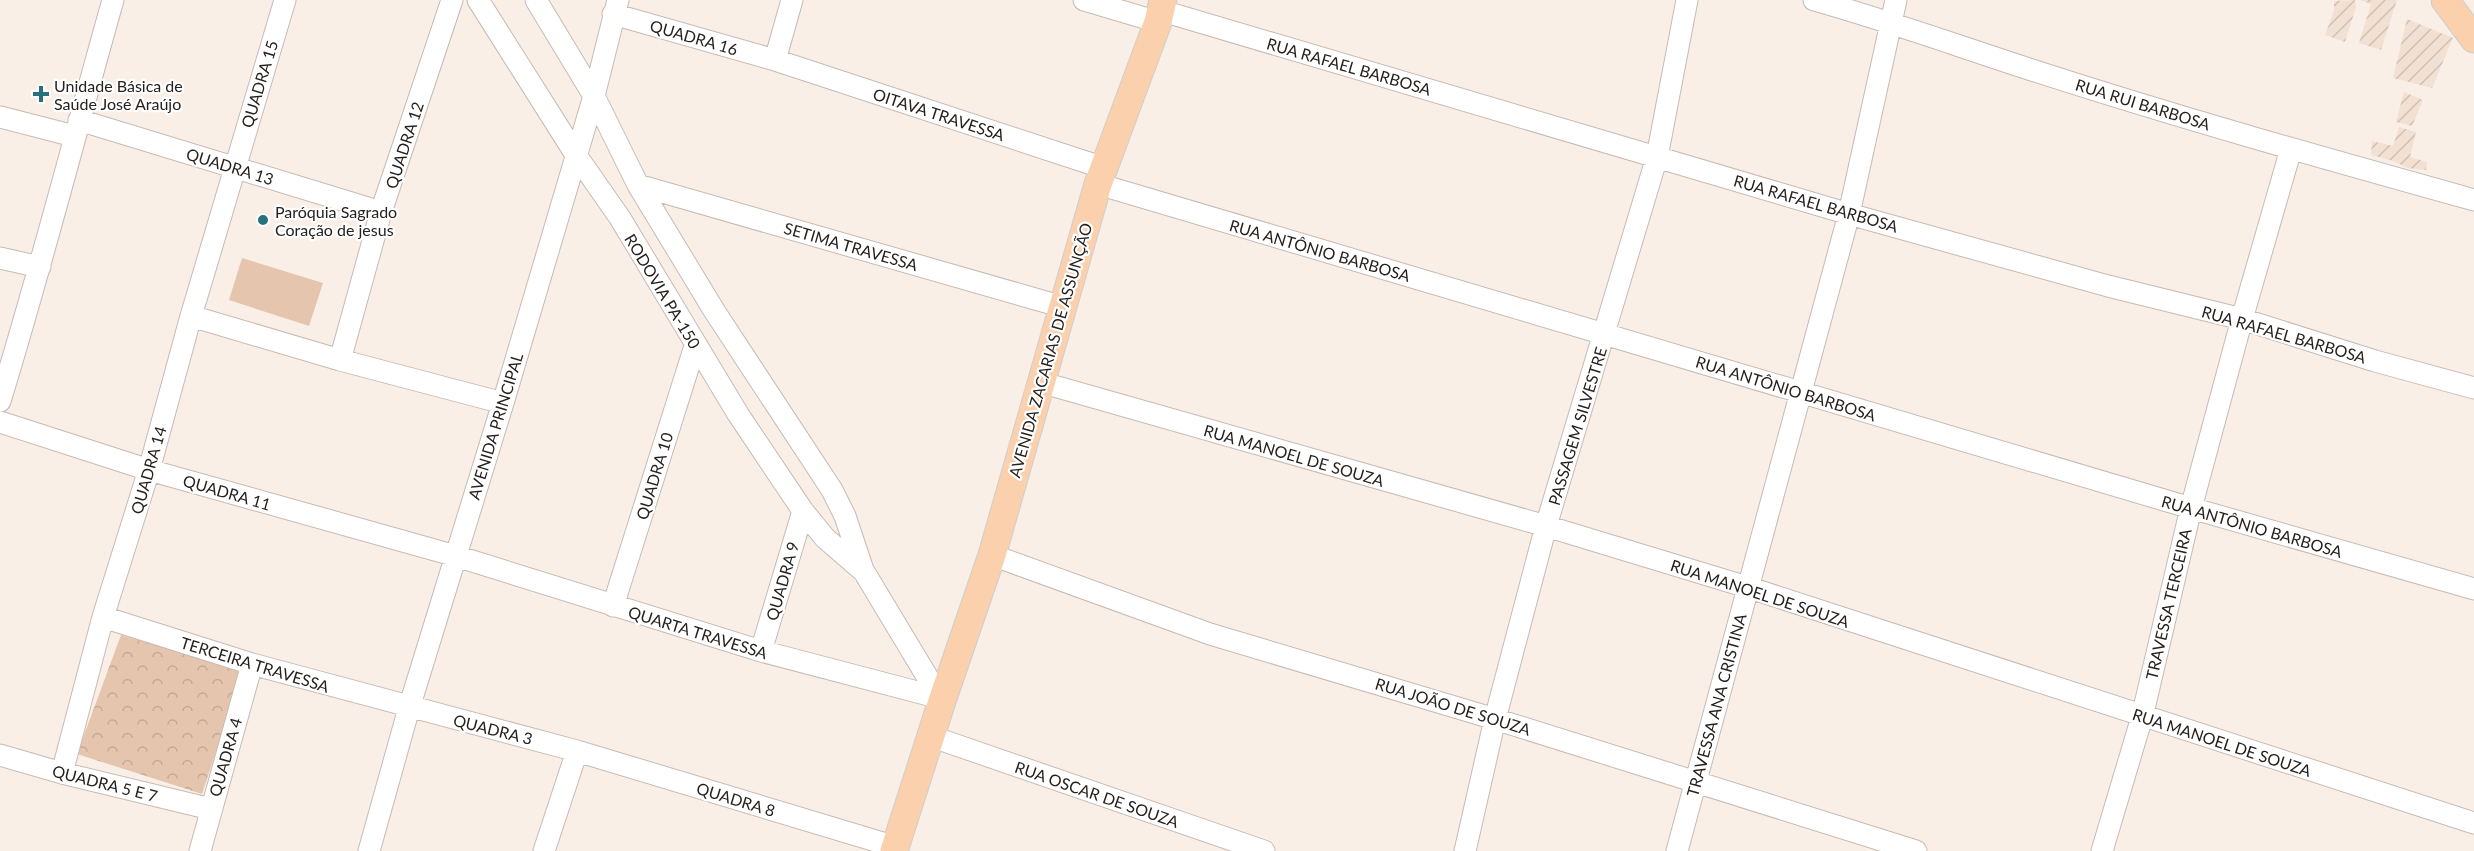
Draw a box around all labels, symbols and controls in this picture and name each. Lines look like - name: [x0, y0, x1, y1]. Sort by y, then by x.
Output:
- street label: QUADRA 16: [648, 15, 740, 59]
- street label: RUA RAFAEL BARBOSA: [1265, 33, 1434, 99]
- street label: QUADRA 15: [237, 38, 281, 130]
- street label: RUA RUI BARBOSA: [2073, 74, 2213, 134]
- place label: Unidade Básica de Saúde José Araújo: [54, 76, 183, 113]
- street label: OITAVA TRAVESSA: [871, 84, 1007, 144]
- marker: Unidade Básica de Saúde José Araújo: [32, 85, 50, 103]
- street label: QUADRA 12: [381, 99, 427, 191]
- street label: QUADRA 13: [184, 144, 276, 188]
- street label: RUA RAFAEL BARBOSA: [1732, 170, 1901, 236]
- place label: Paróquia Sagrado Coração de jesus: [275, 202, 397, 239]
- marker: Paróquia Sagrado Coração de jesus: [256, 213, 270, 227]
- street label: RUA ANTÔNIO BARBOSA: [1227, 215, 1413, 285]
- street label: SETIMA TRAVESSA: [782, 218, 920, 274]
- street label: AVENIDA ZACARIAS DE ASSUNÇÃO: [1004, 220, 1096, 479]
- street label: RODOVIA PA-150: [621, 230, 705, 352]
- street label: RUA RAFAEL BARBOSA: [2200, 301, 2369, 367]
- street label: PASSAGEM SILVESTRE: [1544, 344, 1610, 508]
- street label: AVENIDA PRINCIPAL: [464, 350, 526, 502]
- street label: RUA ANTÔNIO BARBOSA: [1694, 352, 1878, 424]
- street label: RUA MANOEL DE SOUZA: [1202, 420, 1387, 490]
- street label: QUADRA 14: [126, 424, 170, 516]
- street label: QUADRA 10: [632, 430, 676, 522]
- street label: QUADRA 11: [181, 470, 273, 514]
- street label: RUA ANTÔNIO BARBOSA: [2159, 491, 2345, 561]
- street label: TRAVESSA TERCEIRA: [2141, 526, 2195, 681]
- street label: QUADRA 9: [762, 539, 802, 623]
- street label: RUA MANOEL DE SOUZA: [1668, 555, 1852, 631]
- street label: QUARTA TRAVESSA: [626, 602, 770, 662]
- street label: TRAVESSA ANA CRISTINA: [1682, 611, 1750, 799]
- street label: TERCEIRA TRAVESSA: [178, 632, 332, 696]
- street label: RUA JOÃO DE SOUZA: [1373, 673, 1533, 739]
- street label: RUA MANOEL DE SOUZA: [2130, 704, 2314, 780]
- street label: QUADRA 3: [451, 710, 535, 748]
- street label: QUADRA 4: [205, 715, 245, 799]
- street label: RUA OSCAR DE SOUZA: [1012, 757, 1182, 831]
- street label: QUADRA 5 E 7: [50, 761, 160, 805]
- street label: QUADRA 8: [694, 778, 778, 820]

